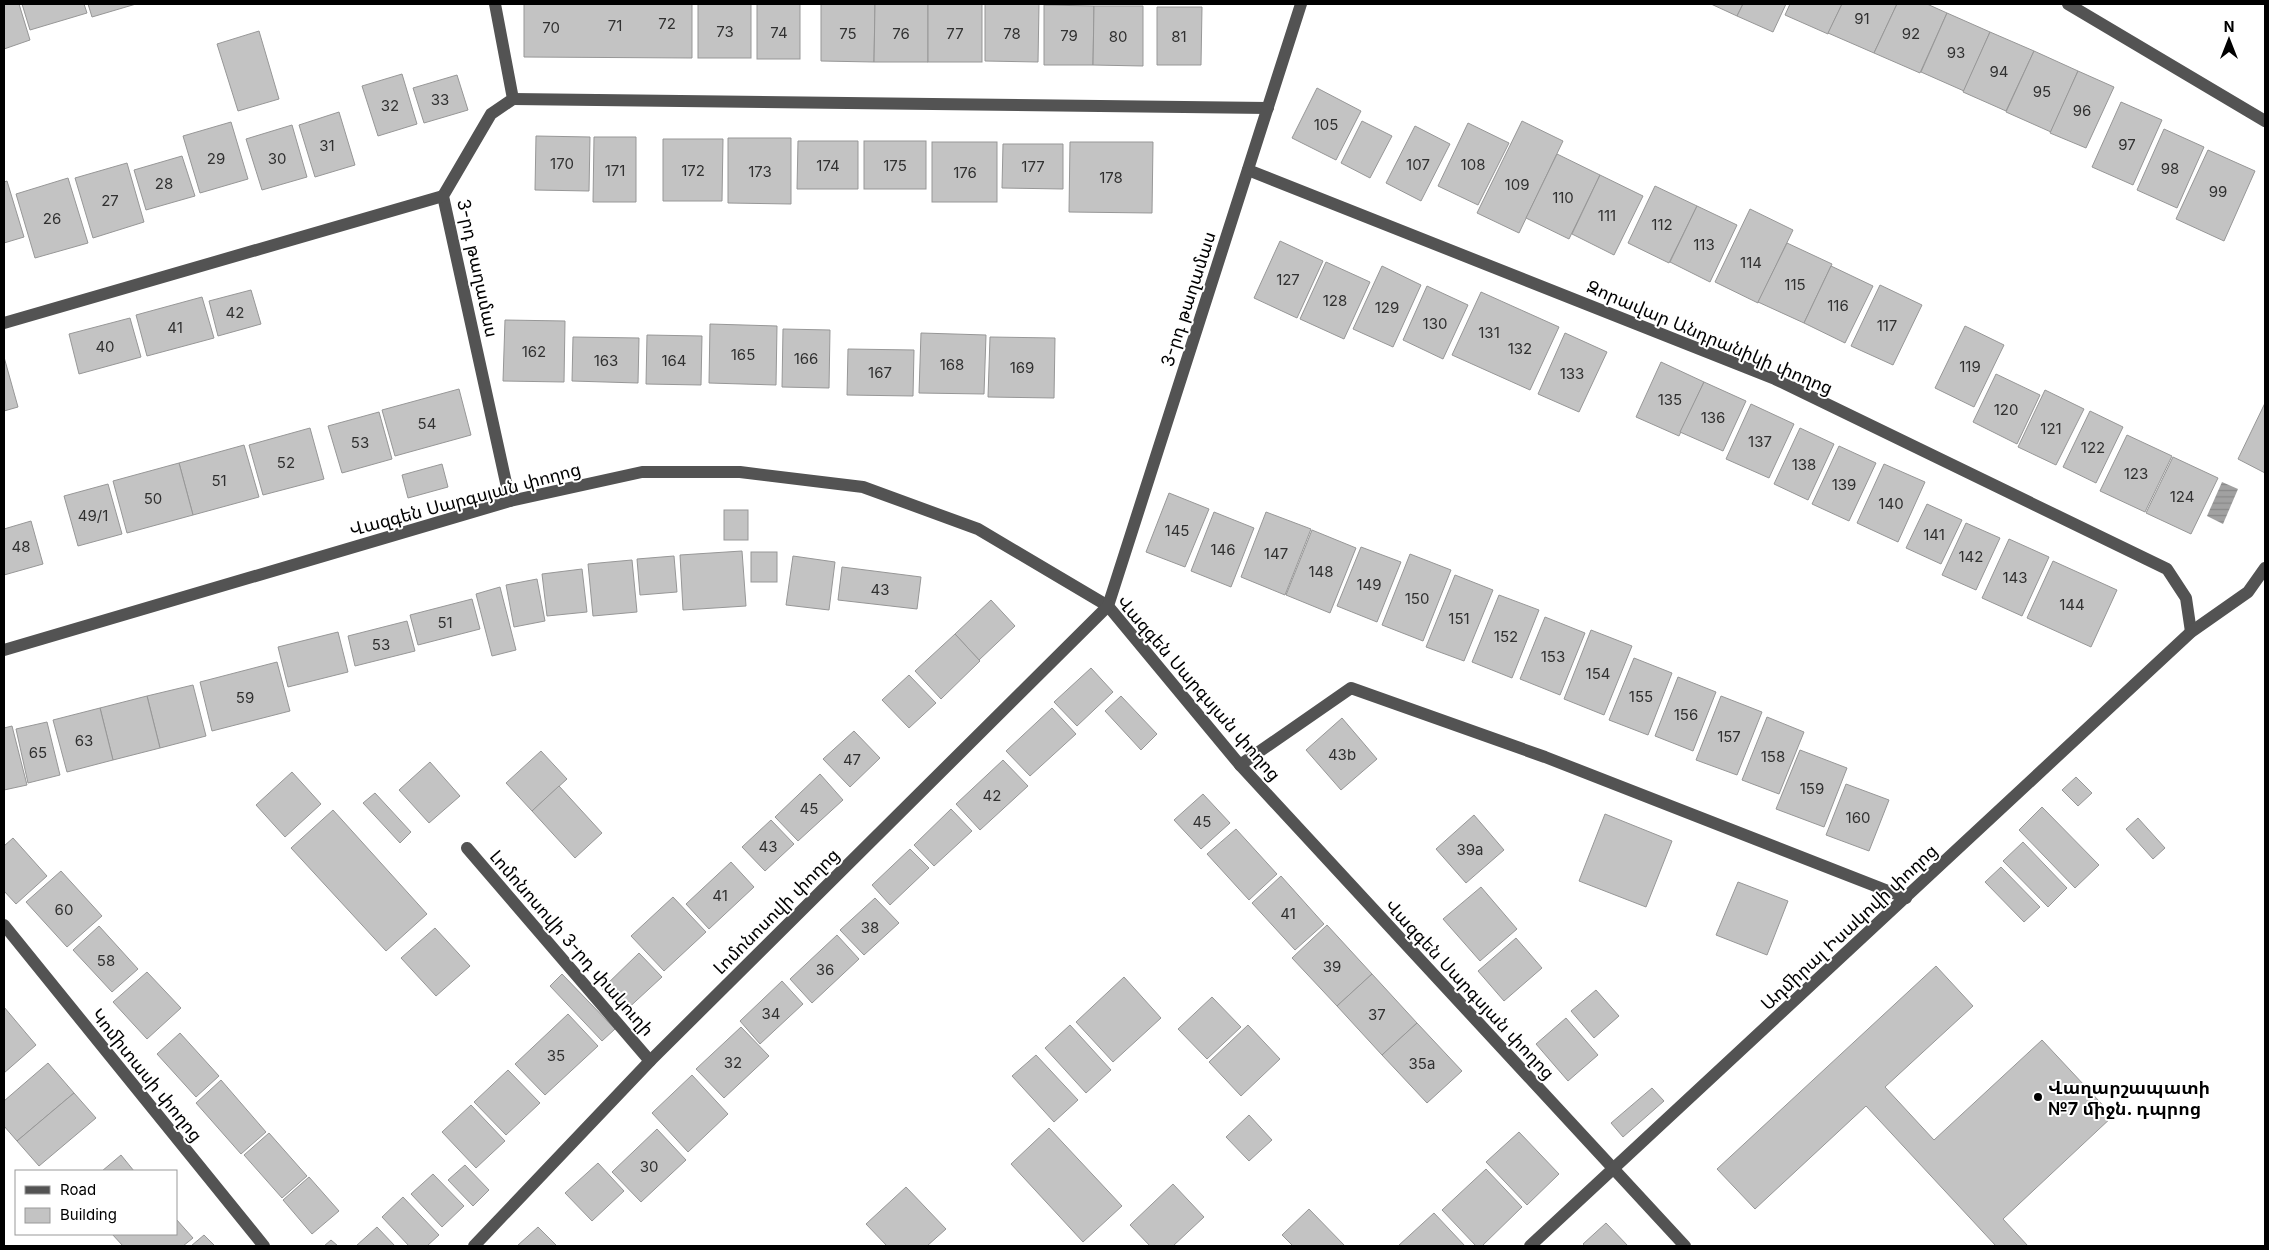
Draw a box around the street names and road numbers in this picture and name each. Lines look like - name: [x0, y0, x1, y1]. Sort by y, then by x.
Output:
- street label: 3-րդ թաղամաս: [453, 197, 503, 339]
- street label: 3-րդ թաղամաս: [1156, 229, 1220, 369]
- street label: Զորավար Անդրանիկի փողոց: [1584, 276, 1836, 398]
- street label: Վազգեն Սարգսյան փողոց: [347, 458, 583, 540]
- street label: Վազգեն Սարգսյան փողոց: [1113, 591, 1285, 785]
- street label: Ադմիրալ Իսակովի փողոց: [1757, 840, 1941, 1014]
- street label: Լոմոնոսովի փողոց: [709, 844, 843, 978]
- street label: Լոմոնոսովի 3-րդ փակուղի: [486, 846, 658, 1040]
- street label: Վազգեն Սարգսյան փողոց: [1381, 895, 1559, 1083]
- street label: Կոմիտասի փողոց: [87, 1004, 207, 1146]

